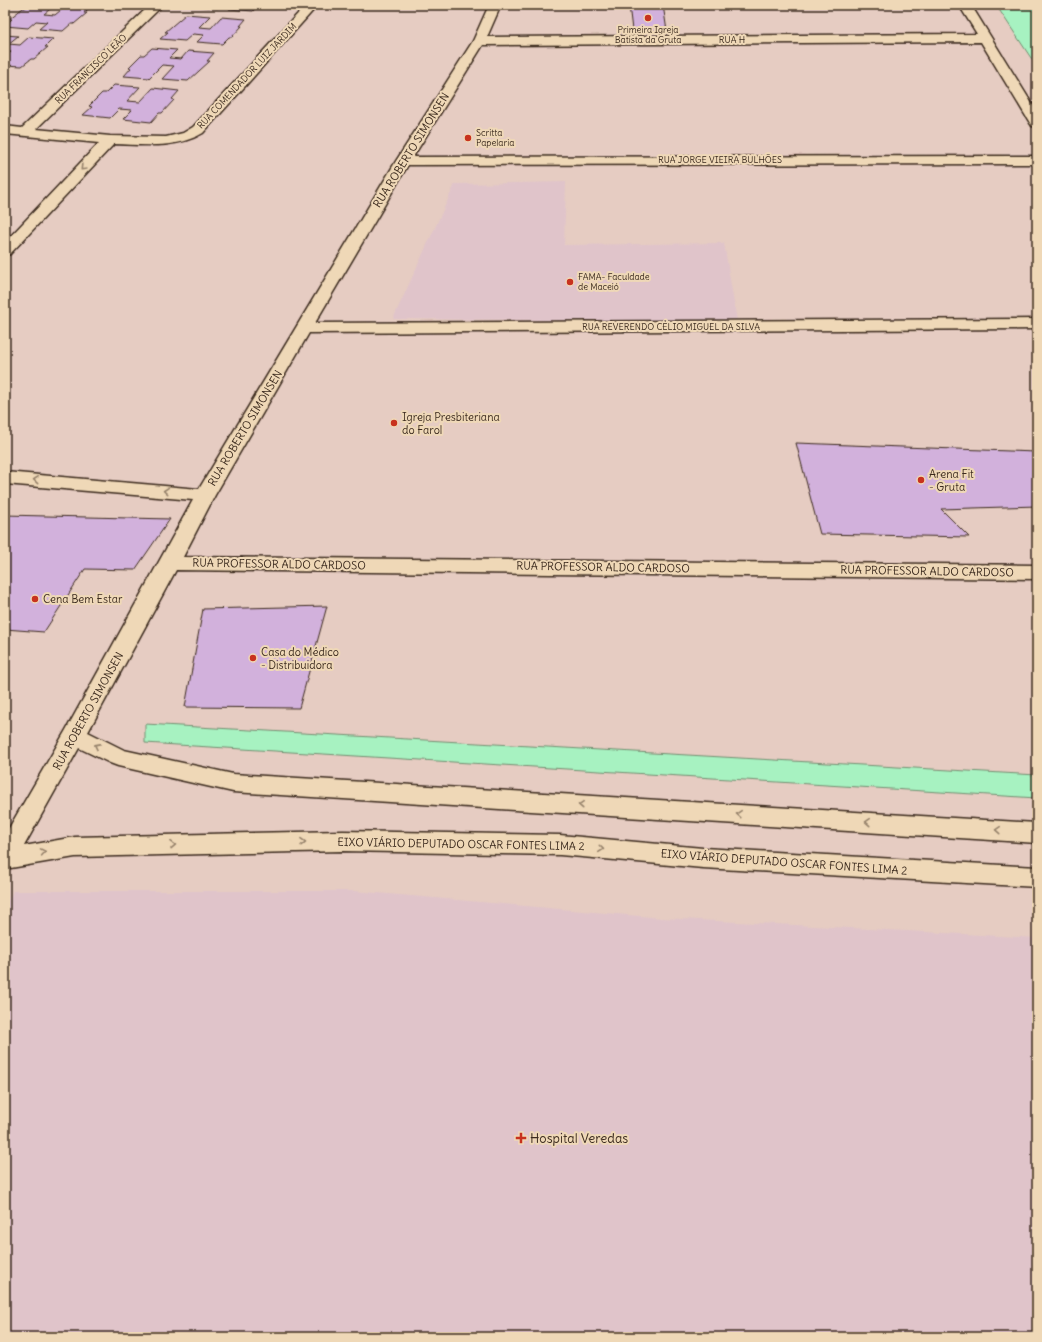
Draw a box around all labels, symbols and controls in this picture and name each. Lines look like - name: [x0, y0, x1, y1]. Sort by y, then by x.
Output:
- marker: Primeira Igreja Batista da Gruta: [643, 13, 653, 23]
- street label: RUA COMENDADOR LUIZ JARDIM: [195, 21, 298, 131]
- place label: Primeira Igreja Batista da Gruta: [615, 24, 681, 45]
- street label: RUA FRANCISCO LEÃO: [53, 32, 129, 106]
- street label: RUA H: [719, 34, 746, 45]
- street label: RUA ROBERTO SIMONSEN: [370, 90, 452, 210]
- place label: Scritta Papelaria: [476, 127, 514, 148]
- marker: Scritta Papelaria: [463, 133, 473, 143]
- street label: RUA JORGE VIEIRA BULHÕES: [658, 154, 782, 165]
- one-way arrow: [81, 163, 88, 171]
- place label: FAMA- Faculdade de Maceió: [578, 271, 650, 292]
- marker: FAMA- Faculdade de Maceió: [565, 277, 575, 287]
- street label: RUA REVERENDO CÉLIO MIGUEL DA SILVA: [582, 320, 760, 332]
- street label: RUA ROBERTO SIMONSEN: [205, 367, 285, 489]
- place label: Igreja Presbiteriana do Farol: [402, 410, 500, 437]
- marker: Igreja Presbiteriana do Farol: [389, 418, 399, 428]
- place label: Arena Fit - Gruta: [929, 467, 974, 494]
- marker: Arena Fit - Gruta: [916, 475, 926, 485]
- one-way arrow: [33, 476, 39, 485]
- one-way arrow: [163, 487, 169, 496]
- street label: RUA PROFESSOR ALDO CARDOSO: [192, 555, 366, 573]
- street label: RUA PROFESSOR ALDO CARDOSO: [516, 558, 690, 576]
- street label: RUA PROFESSOR ALDO CARDOSO: [840, 562, 1014, 580]
- place label: Cena Bem Estar: [43, 592, 123, 606]
- marker: Cena Bem Estar: [30, 594, 40, 604]
- place label: Casa do Médico - Distribuidora: [261, 645, 339, 672]
- street label: RUA ROBERTO SIMONSEN: [50, 650, 126, 772]
- marker: Casa do Médico - Distribuidora: [248, 653, 258, 663]
- one-way arrow: [94, 743, 101, 751]
- one-way arrow: [578, 800, 584, 809]
- one-way arrow: [736, 810, 742, 819]
- one-way arrow: [865, 818, 871, 827]
- one-way arrow: [995, 826, 1001, 835]
- street label: EIXO VIÁRIO DEPUTADO OSCAR FONTES LIMA 2: [337, 834, 585, 853]
- one-way arrow: [300, 838, 306, 846]
- one-way arrow: [170, 841, 176, 849]
- one-way arrow: [598, 844, 604, 853]
- street label: EIXO VIÁRIO DEPUTADO OSCAR FONTES LIMA 2: [660, 845, 908, 878]
- one-way arrow: [40, 849, 47, 857]
- place label: Hospital Veredas: [530, 1130, 628, 1147]
- marker: Hospital Veredas: [515, 1132, 527, 1144]

